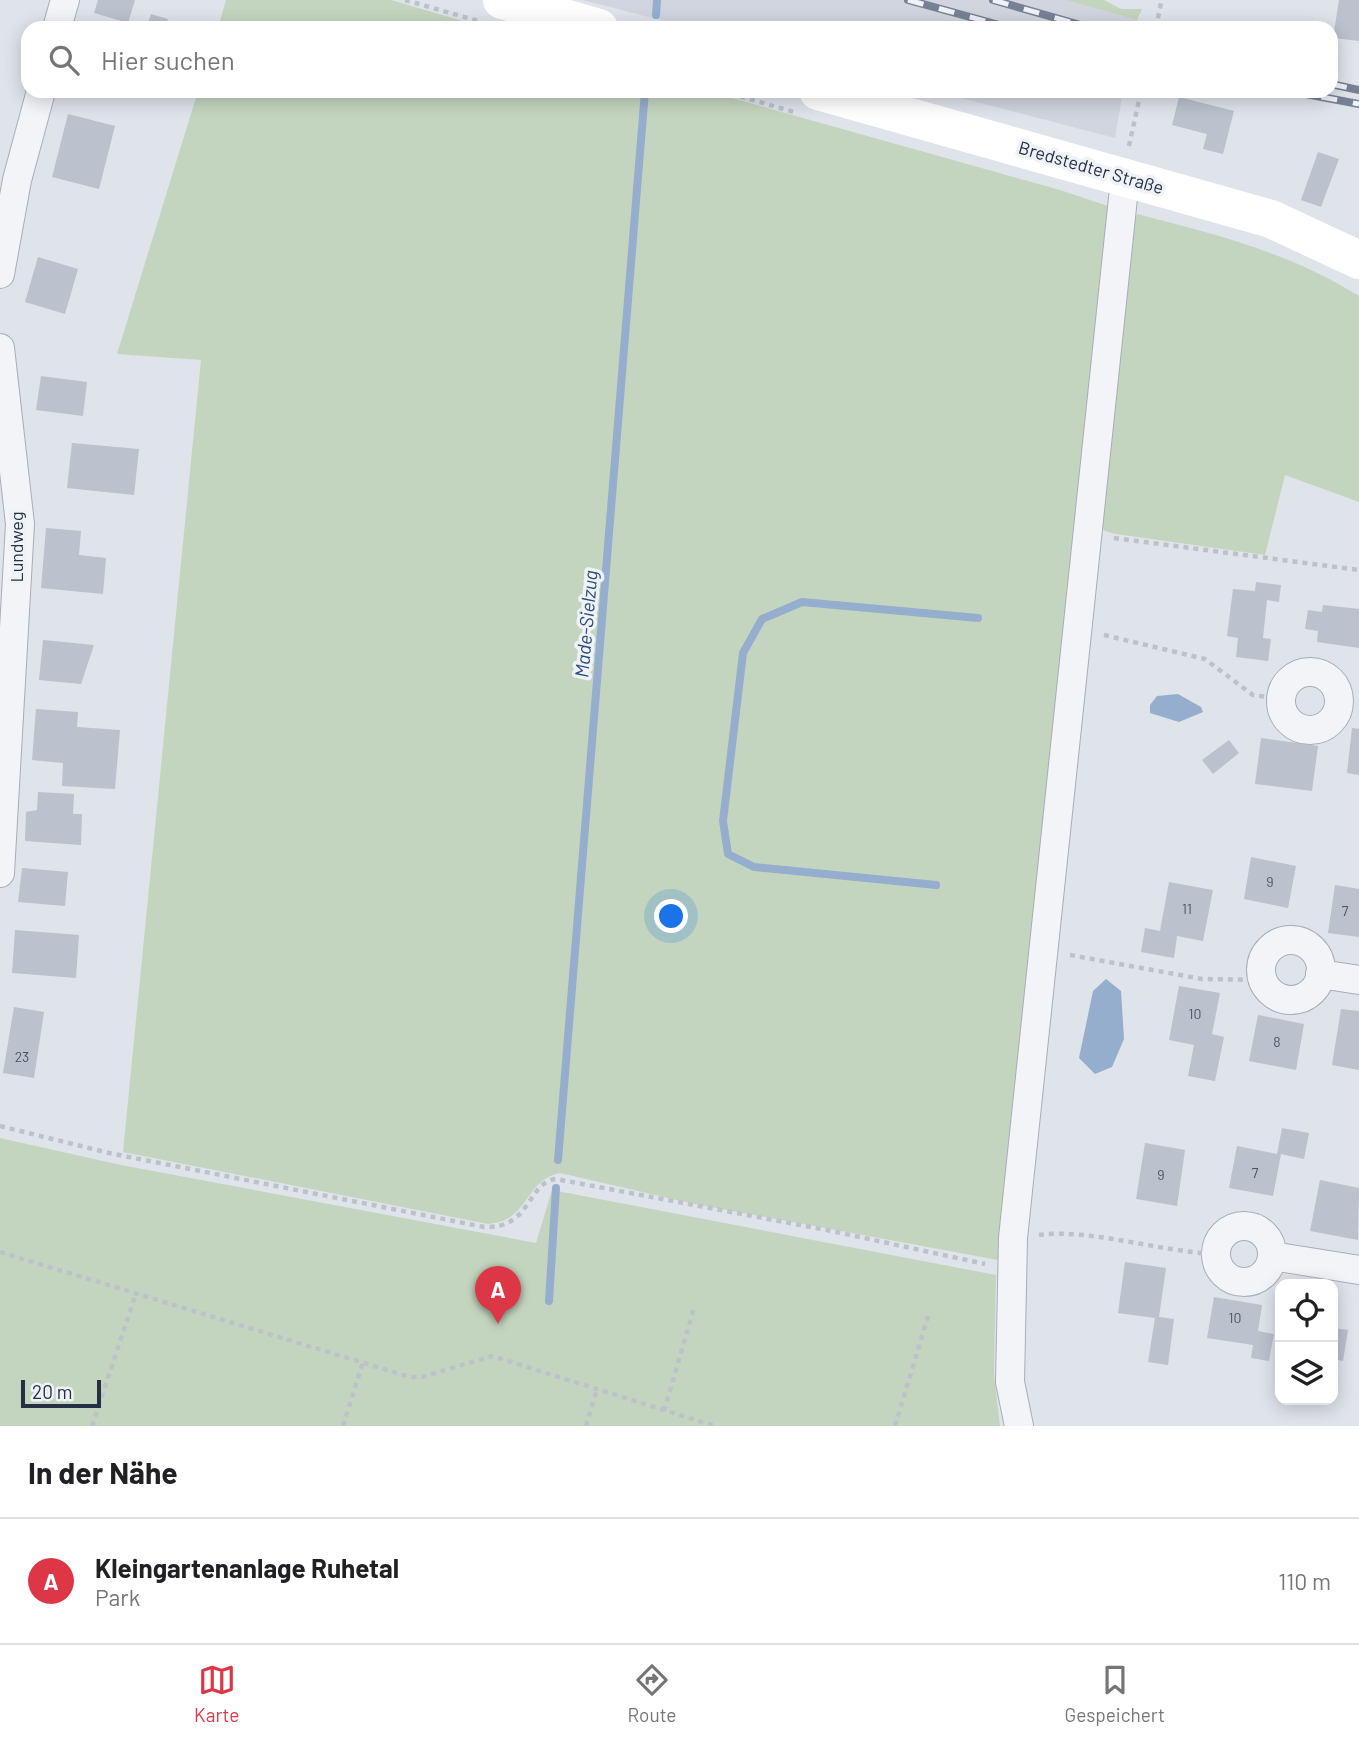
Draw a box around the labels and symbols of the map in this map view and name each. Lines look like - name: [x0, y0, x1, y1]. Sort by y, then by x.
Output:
- street label: Bredstedter Straße: [1016, 136, 1166, 198]
- street label: Lundweg: [5, 511, 27, 583]
- water label: Made-Sielzug: [569, 569, 602, 679]
- house number: 9: [1266, 873, 1274, 890]
- your location: [654, 899, 688, 933]
- house number: 11: [1182, 900, 1192, 917]
- house number: 7: [1342, 902, 1349, 919]
- house number: 10: [1189, 1005, 1201, 1022]
- house number: 8: [1273, 1033, 1281, 1050]
- house number: 23: [15, 1048, 29, 1065]
- house number: 7: [1252, 1164, 1259, 1181]
- house number: 9: [1157, 1166, 1165, 1183]
- pin: A: [475, 1266, 521, 1324]
- house number: 10: [1229, 1309, 1241, 1326]
- scale bar: [21, 1377, 102, 1409]

